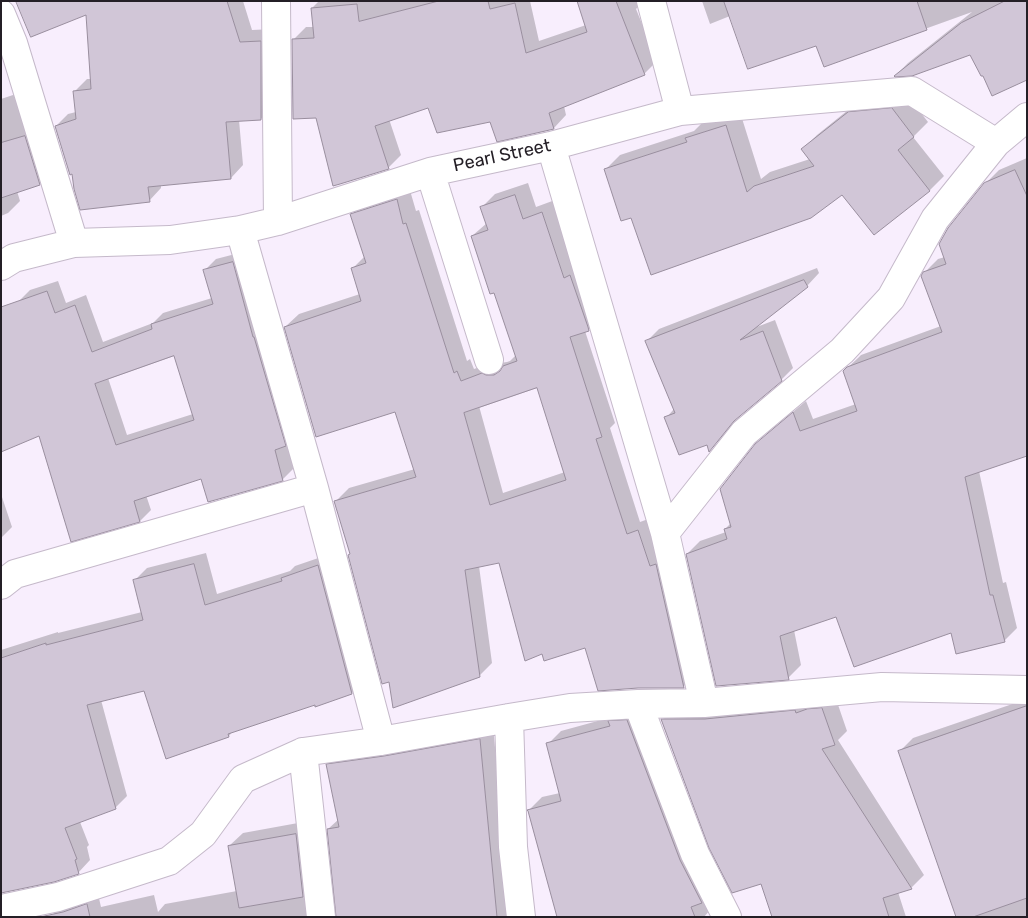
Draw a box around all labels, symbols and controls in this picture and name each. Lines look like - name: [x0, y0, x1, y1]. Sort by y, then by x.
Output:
- street label: Pearl Street: [451, 135, 553, 177]

